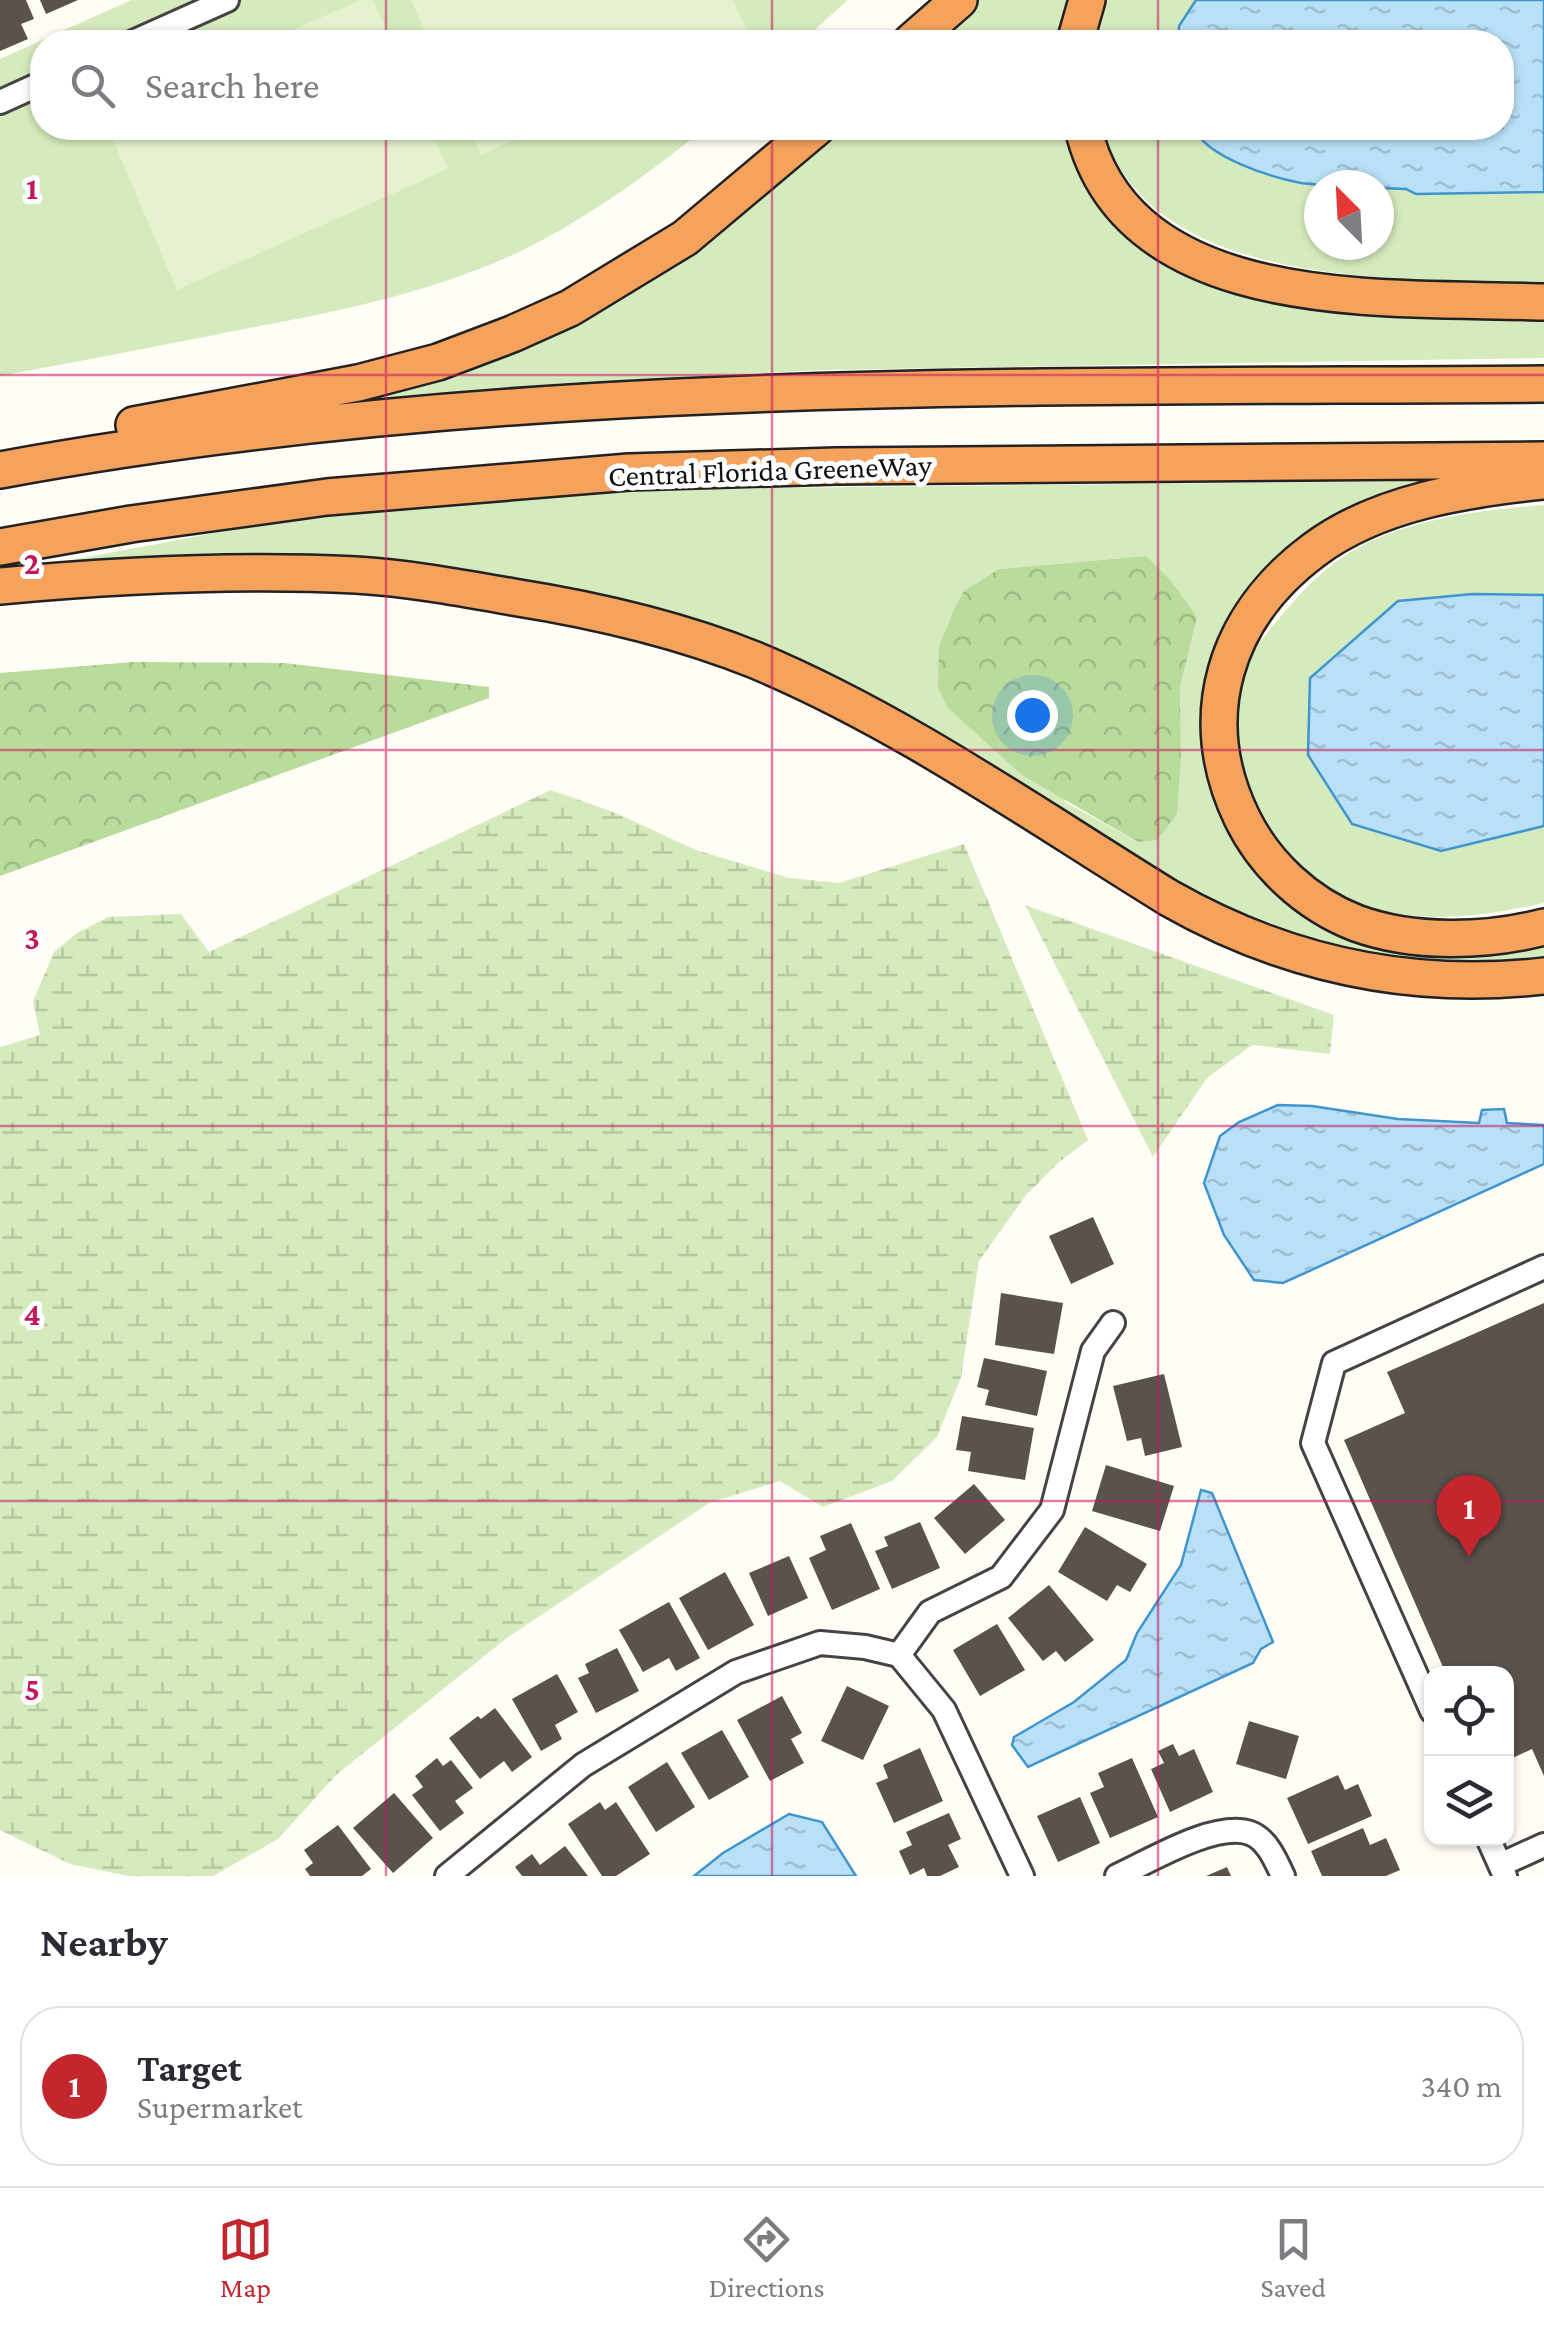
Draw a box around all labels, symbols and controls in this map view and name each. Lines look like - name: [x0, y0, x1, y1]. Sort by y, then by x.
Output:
- search box: [30, 30, 1514, 140]
- icon: search: [65, 58, 120, 113]
- text: Search here: [145, 64, 319, 106]
- text: 1: [26, 170, 38, 206]
- north arrow: [1304, 170, 1394, 260]
- street label: Central Florida GreeneWay: [607, 448, 933, 493]
- text: 2: [24, 545, 40, 581]
- your location: [1007, 690, 1058, 741]
- text: 3: [24, 920, 40, 956]
- text: 4: [23, 1296, 41, 1332]
- pin: 1: [1436, 1474, 1502, 1557]
- map controls: [1424, 1666, 1514, 1846]
- button: locate: [1424, 1666, 1514, 1756]
- text: 5: [24, 1671, 40, 1707]
- button: layers: [1424, 1756, 1514, 1846]
- text: Nearby: [40, 1918, 168, 1965]
- text: Target: [137, 2047, 242, 2089]
- text: 1: [69, 2068, 80, 2104]
- text: 340 m: [1421, 2068, 1502, 2104]
- text: Supermarket: [137, 2089, 303, 2125]
- tab: Map: [218, 2212, 273, 2303]
- tab: Directions: [709, 2212, 825, 2303]
- tab: Saved: [1260, 2212, 1326, 2303]

